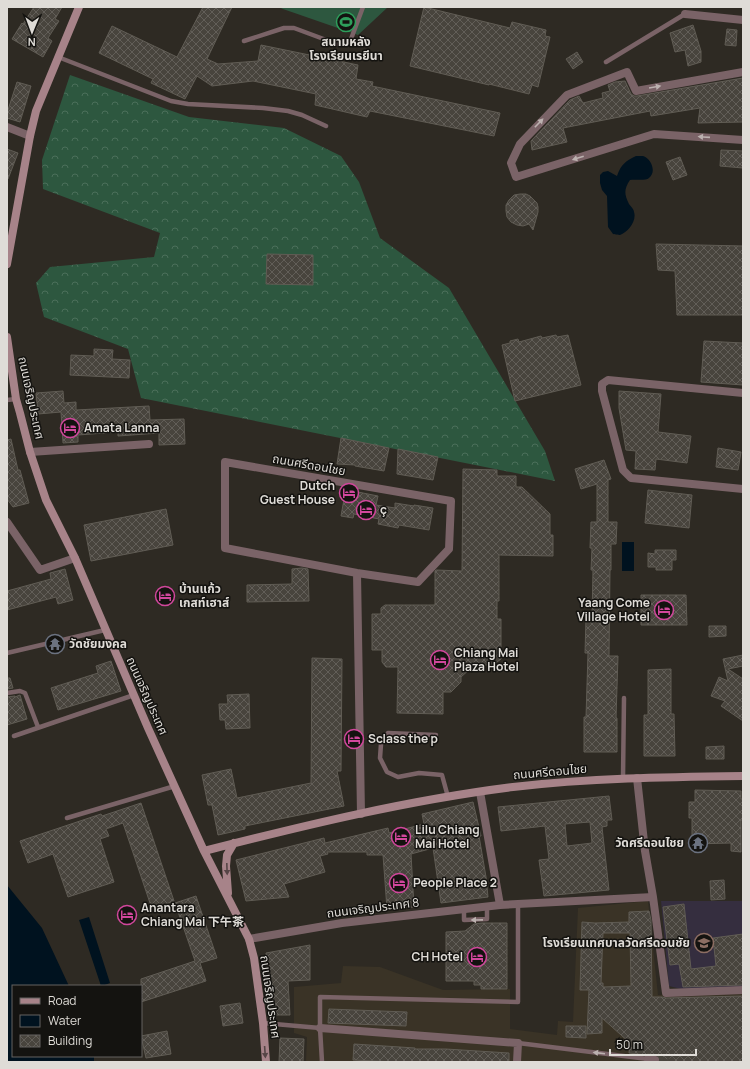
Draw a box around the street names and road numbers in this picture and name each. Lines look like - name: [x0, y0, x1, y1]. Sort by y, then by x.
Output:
- street label: ถนนเจริญประเทศ: [14, 355, 49, 441]
- street label: ถนนศรีดอนไชย: [271, 450, 347, 479]
- street label: ถนนเจริญประเทศ: [123, 654, 172, 738]
- street label: ถนนศรีดอนไชย: [512, 760, 588, 783]
- street label: ถนนเจริญประเทศ 8: [326, 893, 420, 922]
- street label: ถนนเจริญประเทศ: [256, 954, 285, 1040]

